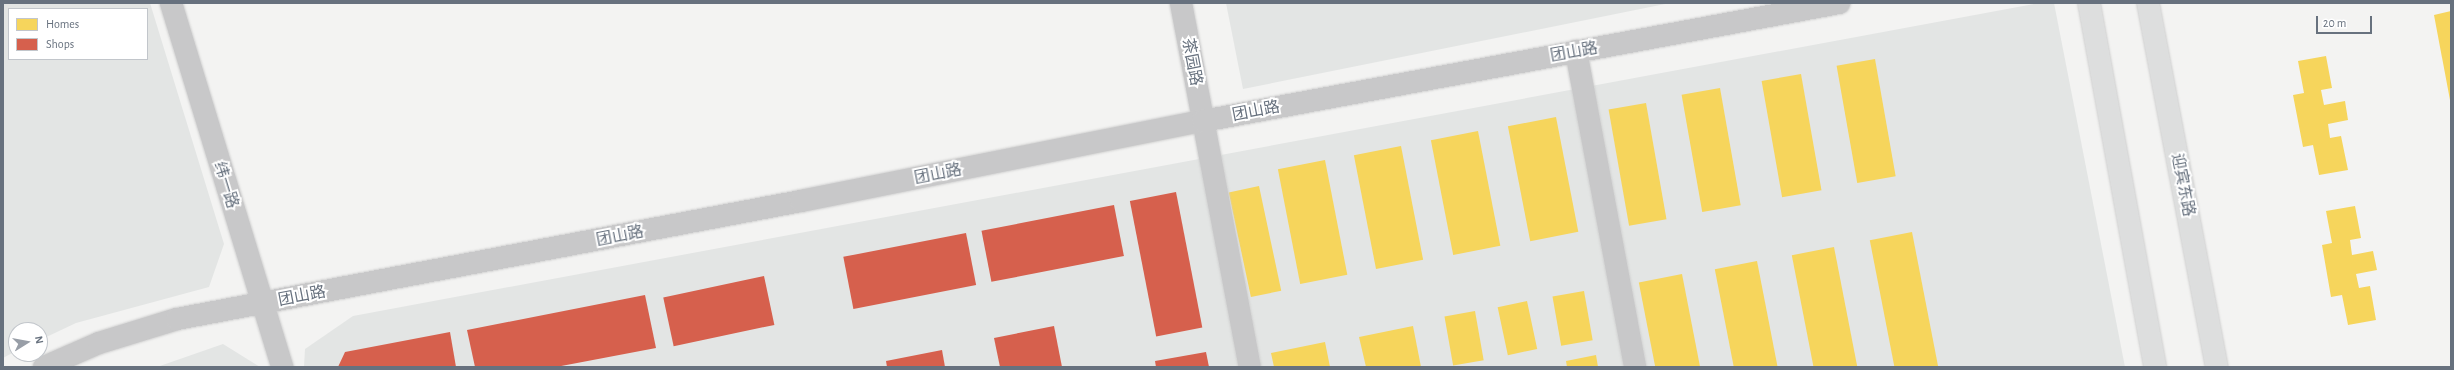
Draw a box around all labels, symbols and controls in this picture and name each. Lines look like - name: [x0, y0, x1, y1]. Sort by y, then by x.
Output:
- legend: [8, 8, 148, 60]
- scale bar: [2318, 8, 2374, 34]
- text: 20 m: [2323, 17, 2346, 29]
- text: Homes: [46, 18, 79, 30]
- street label: 茶园路: [1178, 37, 1206, 87]
- text: Shops: [46, 38, 74, 50]
- street label: 团山路: [1549, 38, 1599, 66]
- street label: 团山路: [1231, 97, 1281, 125]
- street label: 迎宾东路: [2167, 152, 2199, 218]
- street label: 纬一路: [210, 159, 242, 211]
- street label: 团山路: [913, 160, 963, 188]
- street label: 团山路: [595, 222, 645, 250]
- street label: 团山路: [277, 282, 327, 310]
- north arrow: [8, 322, 48, 362]
- text: N: [33, 335, 45, 345]

